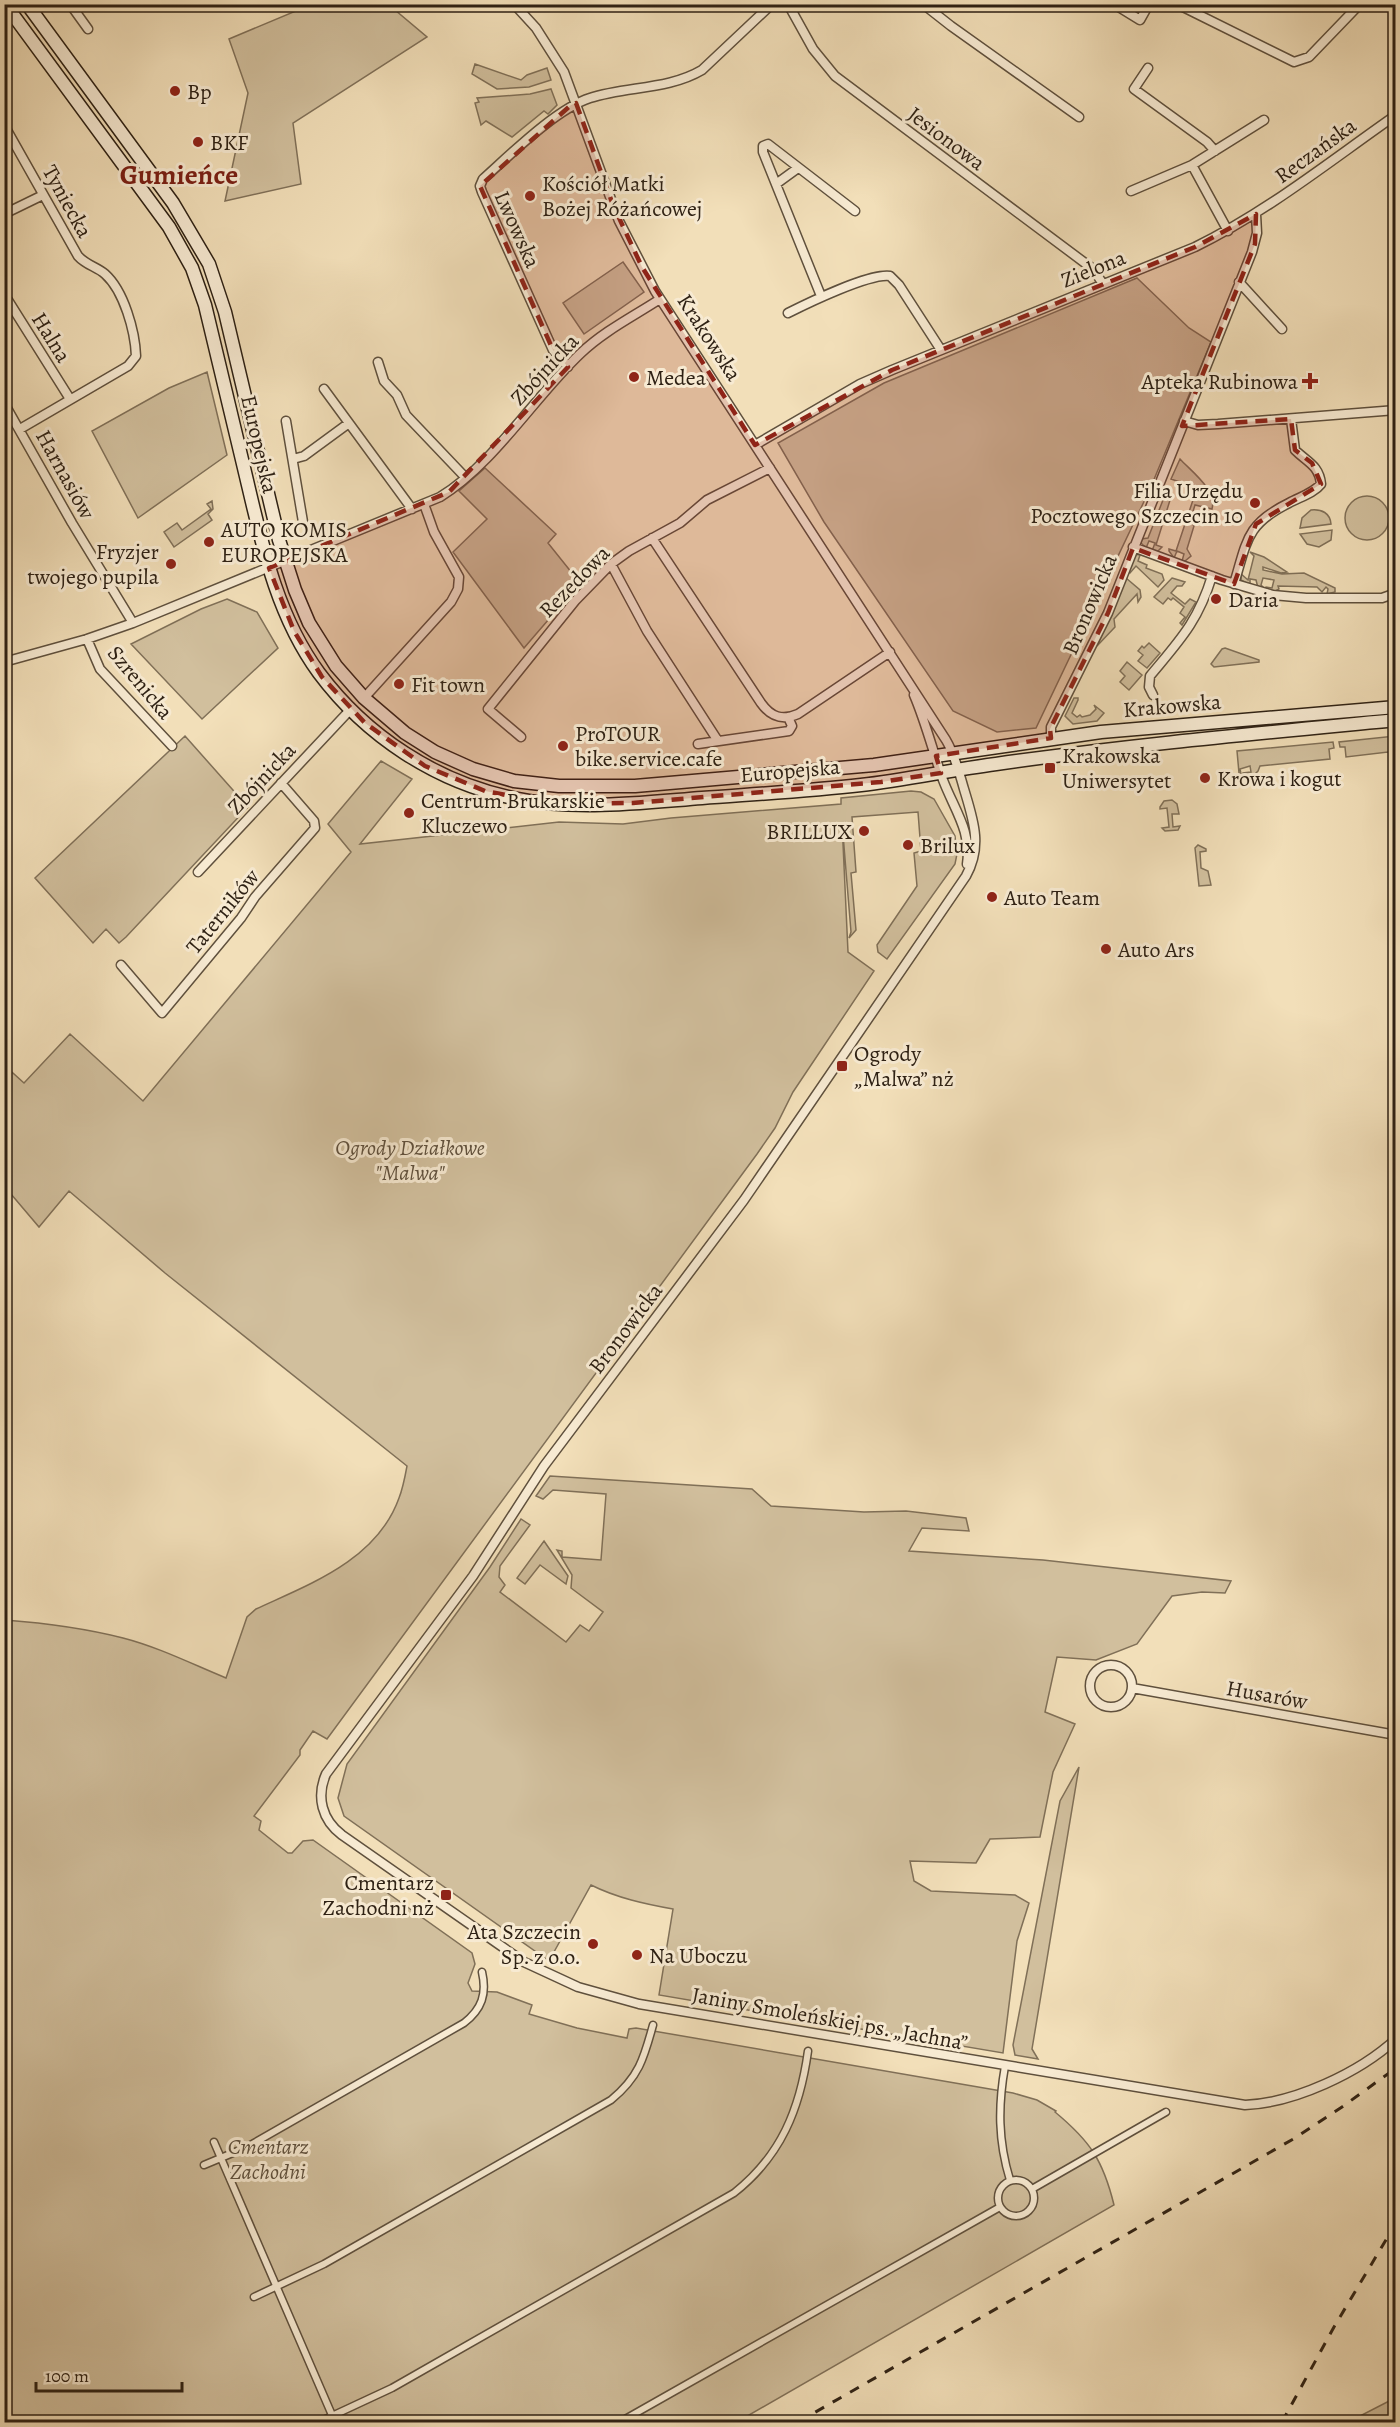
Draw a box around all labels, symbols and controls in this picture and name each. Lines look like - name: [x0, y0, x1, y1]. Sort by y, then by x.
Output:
- place label: Bp: [187, 77, 212, 107]
- marker: Bp: [168, 84, 182, 98]
- street label: Jesionowa: [901, 100, 992, 178]
- street label: Reczańska: [1269, 111, 1363, 191]
- place label: BKF: [210, 128, 248, 158]
- marker: BKF: [191, 135, 205, 149]
- district label: Gumieńce: [120, 156, 238, 194]
- street label: Tyniecka: [35, 160, 100, 244]
- place label: Kościół Matki Bożej Różańcowej: [542, 169, 702, 224]
- street label: Lwowska: [487, 186, 548, 274]
- marker: Kościół Matki Bożej Różańcowej: [523, 189, 537, 203]
- street label: Zielona: [1057, 242, 1131, 295]
- street label: Krakowska: [670, 288, 749, 388]
- street label: Halna: [24, 307, 79, 369]
- street label: Zbójnicka: [504, 327, 586, 412]
- place label: Medea: [646, 363, 707, 393]
- place label: Apteka Rubinowa: [1141, 367, 1299, 397]
- marker: Medea: [627, 370, 641, 384]
- marker: Apteka Rubinowa: [1303, 374, 1317, 388]
- street label: Europejska: [233, 392, 285, 497]
- street label: Harnasiów: [28, 424, 102, 525]
- place label: Filia Urzędu Pocztowego Szczecin 10: [1030, 476, 1243, 531]
- marker: Filia Urzędu Pocztowego Szczecin 10: [1248, 496, 1262, 510]
- place label: AUTO KOMIS EUROPEJSKA: [220, 515, 349, 570]
- marker: AUTO KOMIS EUROPEJSKA: [202, 535, 216, 549]
- place label: Fryzjer twojego pupila: [27, 537, 160, 592]
- street label: Rezedowa: [533, 538, 617, 625]
- street label: Bronowicka: [1055, 549, 1125, 659]
- marker: Fryzjer twojego pupila: [164, 557, 178, 571]
- place label: Daria: [1228, 585, 1279, 615]
- marker: Daria: [1209, 592, 1223, 606]
- street label: Szrenicka: [100, 639, 181, 727]
- place label: Fit town: [411, 670, 485, 700]
- marker: Fit town: [392, 677, 406, 691]
- street label: Krakowska: [1122, 687, 1223, 725]
- place label: ProTOUR bike.service.cafe: [575, 719, 722, 774]
- street label: Zbójnicka: [221, 736, 303, 821]
- marker: ProTOUR bike.service.cafe: [556, 739, 570, 753]
- place label: Krakowska Uniwersytet: [1062, 741, 1171, 796]
- street label: Europejska: [739, 752, 842, 790]
- marker: Krakowska Uniwersytet: [1043, 761, 1057, 775]
- place label: Krowa i kogut: [1217, 764, 1342, 794]
- marker: Krowa i kogut: [1198, 771, 1212, 785]
- place label: Centrum Brukarskie Kluczewo: [421, 786, 605, 841]
- marker: Centrum Brukarskie Kluczewo: [402, 806, 416, 820]
- place label: BRILLUX: [766, 817, 853, 847]
- marker: BRILLUX: [857, 824, 871, 838]
- place label: Brilux: [920, 831, 976, 861]
- marker: Brilux: [901, 838, 915, 852]
- street label: Taterników: [179, 862, 267, 961]
- place label: Auto Team: [1003, 883, 1100, 913]
- marker: Auto Team: [985, 890, 999, 904]
- place label: Auto Ars: [1117, 935, 1195, 965]
- marker: Auto Ars: [1099, 942, 1113, 956]
- place label: Ogrody „Malwa” nż: [854, 1039, 954, 1094]
- marker: Ogrody „Malwa” nż: [835, 1059, 849, 1073]
- park label: Ogrody Działkowe "Malwa": [335, 1133, 485, 1188]
- street label: Bronowicka: [582, 1276, 670, 1380]
- street label: Husarów: [1224, 1673, 1310, 1717]
- place label: Cmentarz Zachodni nż: [323, 1868, 434, 1923]
- marker: Cmentarz Zachodni nż: [439, 1888, 453, 1902]
- place label: Ata Szczecin Sp. z o.o.: [467, 1917, 581, 1972]
- marker: Ata Szczecin Sp. z o.o.: [586, 1937, 600, 1951]
- place label: Na Uboczu: [649, 1941, 748, 1971]
- marker: Na Uboczu: [630, 1948, 644, 1962]
- street label: Janiny Smoleńskiej ps. „Jachna”: [690, 1980, 970, 2058]
- park label: Cmentarz Zachodni: [228, 2132, 308, 2187]
- scale bar: [36, 2355, 182, 2393]
- text: 100 m: [45, 2364, 89, 2388]

